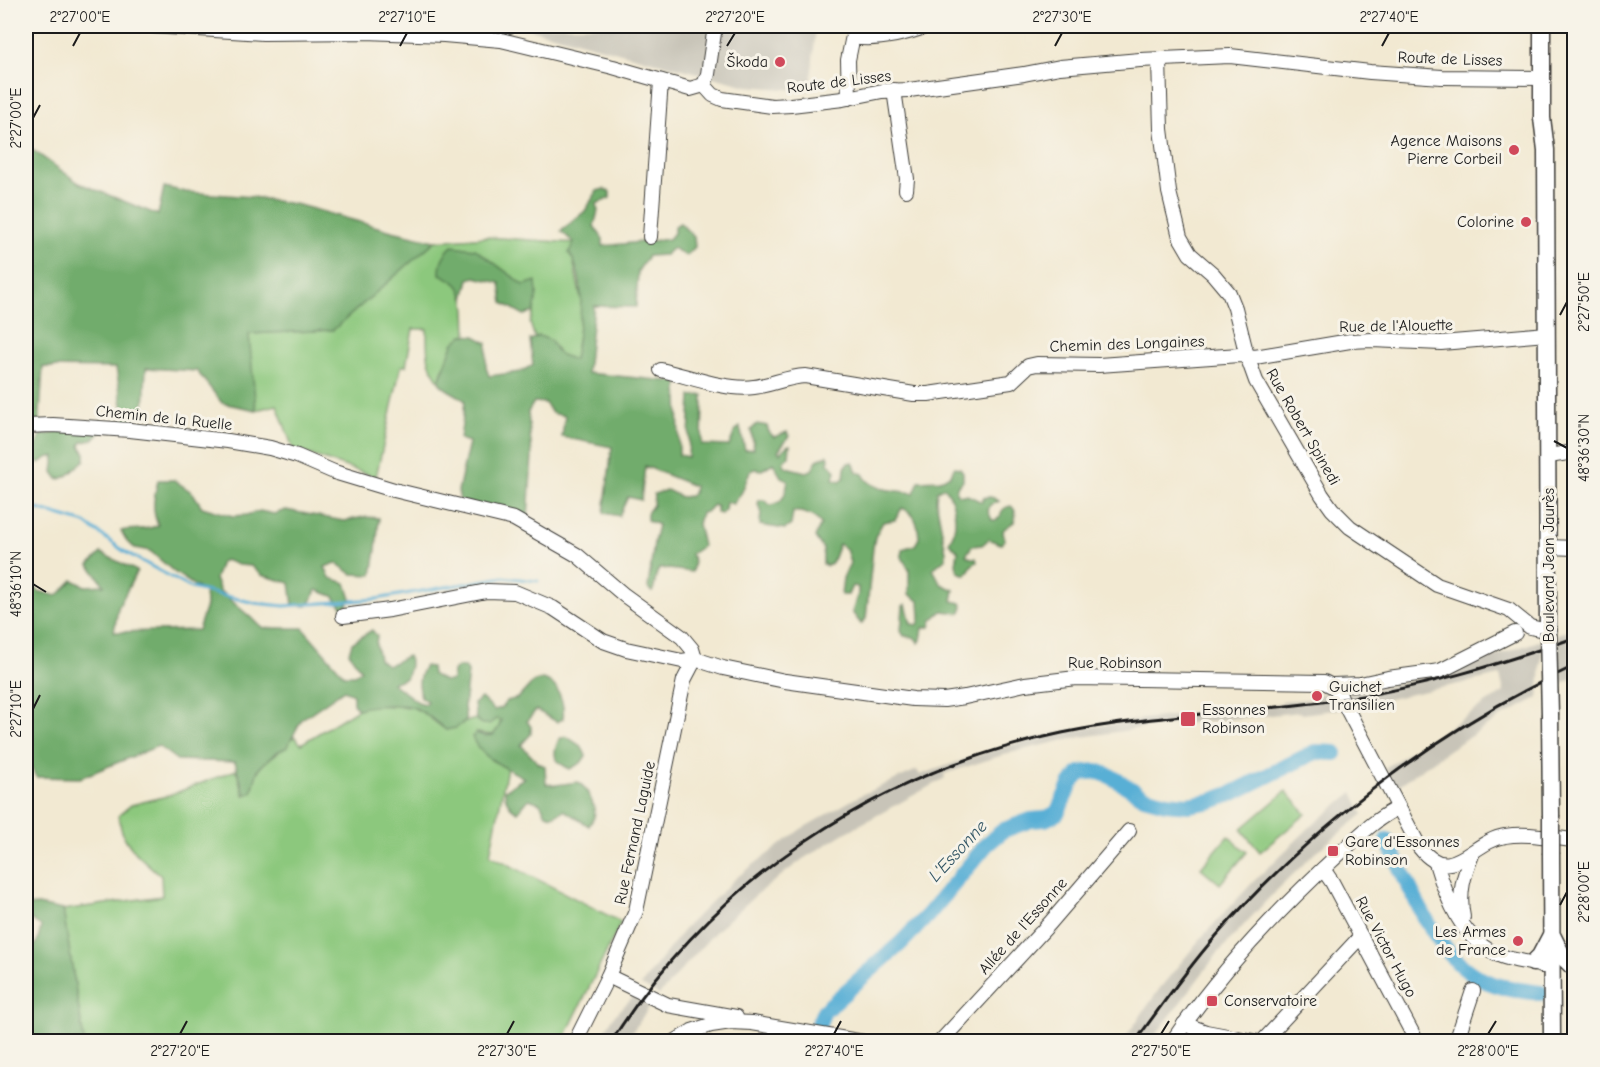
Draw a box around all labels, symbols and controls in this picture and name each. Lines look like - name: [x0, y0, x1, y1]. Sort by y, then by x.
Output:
- text: 2°27'00"E: [50, 8, 110, 26]
- text: 2°27'10"E: [378, 8, 436, 26]
- text: 2°27'20"E: [705, 8, 765, 26]
- text: 2°27'30"E: [1032, 8, 1092, 26]
- text: 2°27'40"E: [1360, 8, 1418, 26]
- street label: Route de Lisses: [1397, 48, 1503, 70]
- place label: Škoda: [727, 52, 768, 71]
- marker: Škoda: [773, 55, 787, 69]
- street label: Route de Lisses: [786, 67, 892, 97]
- text: 2°27'00"E: [7, 88, 25, 148]
- place label: Agence Maisons Pierre Corbeil: [1390, 132, 1502, 168]
- marker: Agence Maisons Pierre Corbeil: [1507, 143, 1521, 157]
- place label: Colorine: [1457, 213, 1514, 231]
- marker: Colorine: [1519, 215, 1533, 229]
- text: 2°27'50"E: [1575, 272, 1593, 332]
- street label: Rue de l'Alouette: [1339, 316, 1453, 336]
- street label: Chemin des Longaines: [1049, 332, 1205, 356]
- street label: Rue Robert Spinedi: [1262, 365, 1344, 489]
- street label: Chemin de la Ruelle: [95, 402, 233, 434]
- text: 48°36'30"N: [1575, 414, 1593, 482]
- street label: Boulevard Jean Jaurès: [1540, 487, 1558, 642]
- text: 48°36'10"N: [7, 551, 25, 617]
- street label: Rue Robinson: [1068, 654, 1162, 672]
- place label: Guichet Transilien: [1329, 678, 1395, 714]
- text: 2°27'10"E: [7, 680, 25, 738]
- marker: Guichet Transilien: [1310, 689, 1324, 703]
- place label: Essonnes Robinson: [1202, 701, 1266, 737]
- marker: Essonnes Robinson: [1179, 710, 1197, 728]
- street label: Rue Fernand Laguide: [611, 760, 659, 906]
- water label: L'Essonne: [924, 816, 992, 886]
- place label: Gare d'Essonnes Robinson: [1345, 833, 1460, 869]
- marker: Gare d'Essonnes Robinson: [1326, 844, 1340, 858]
- text: 2°28'00"E: [1575, 861, 1593, 923]
- street label: Allée de l'Essonne: [975, 874, 1071, 978]
- street label: Rue Victor Hugo: [1352, 893, 1420, 1001]
- place label: Les Armes de France: [1435, 923, 1506, 959]
- marker: Les Armes de France: [1511, 934, 1525, 948]
- place label: Conservatoire: [1224, 992, 1317, 1010]
- marker: Conservatoire: [1205, 994, 1219, 1008]
- text: 2°27'20"E: [150, 1042, 210, 1060]
- text: 2°27'30"E: [477, 1042, 537, 1060]
- text: 2°27'40"E: [805, 1042, 863, 1060]
- text: 2°27'50"E: [1131, 1042, 1191, 1060]
- text: 2°28'00"E: [1457, 1042, 1519, 1060]

